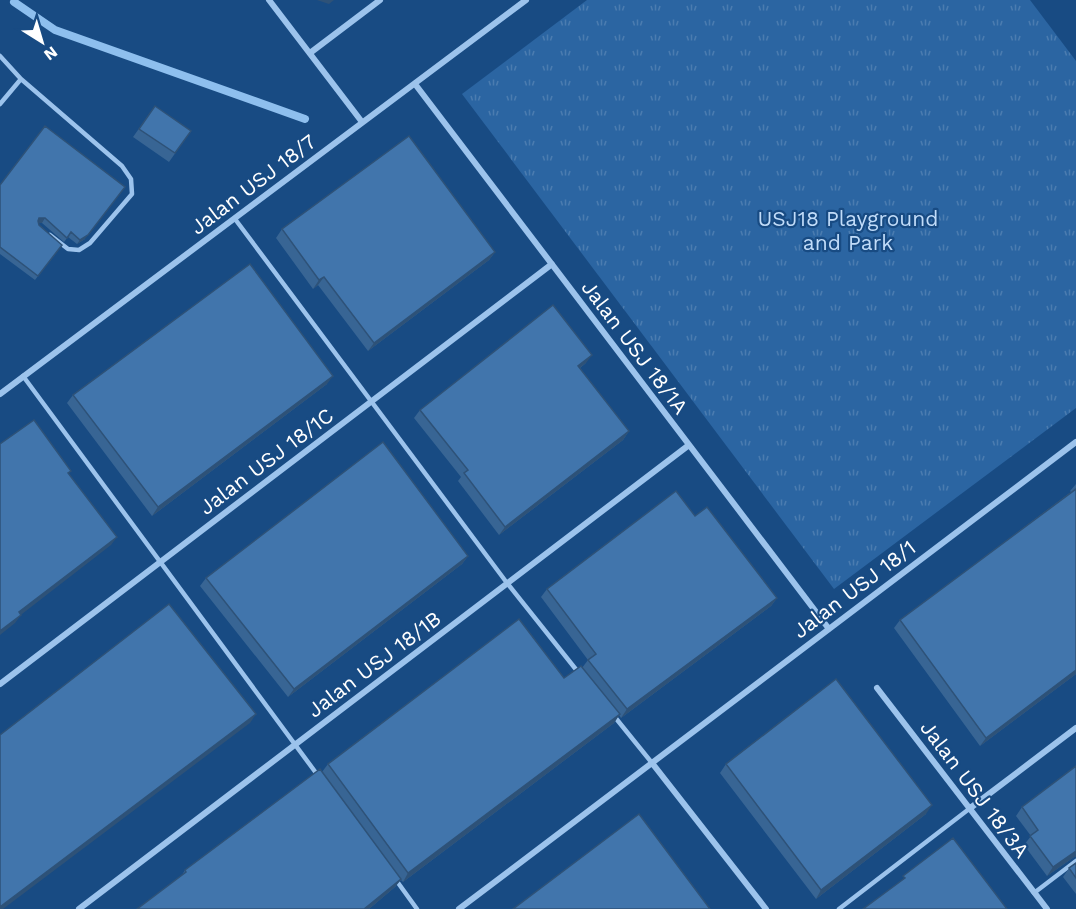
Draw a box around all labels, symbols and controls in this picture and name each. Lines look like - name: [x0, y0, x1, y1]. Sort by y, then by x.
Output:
- north arrow: [12, 12, 72, 72]
- text: N: [40, 42, 61, 65]
- street label: Jalan USJ 18/7: [185, 128, 321, 239]
- park label: USJ18 Playground and Park: [758, 206, 938, 255]
- street label: Jalan USJ 18/1A: [577, 275, 694, 419]
- street label: Jalan USJ 18/1C: [194, 402, 338, 520]
- street label: Jalan USJ 18/1: [788, 535, 920, 643]
- street label: Jalan USJ 18/1B: [302, 606, 446, 722]
- street label: Jalan USJ 18/3A: [915, 715, 1035, 863]

